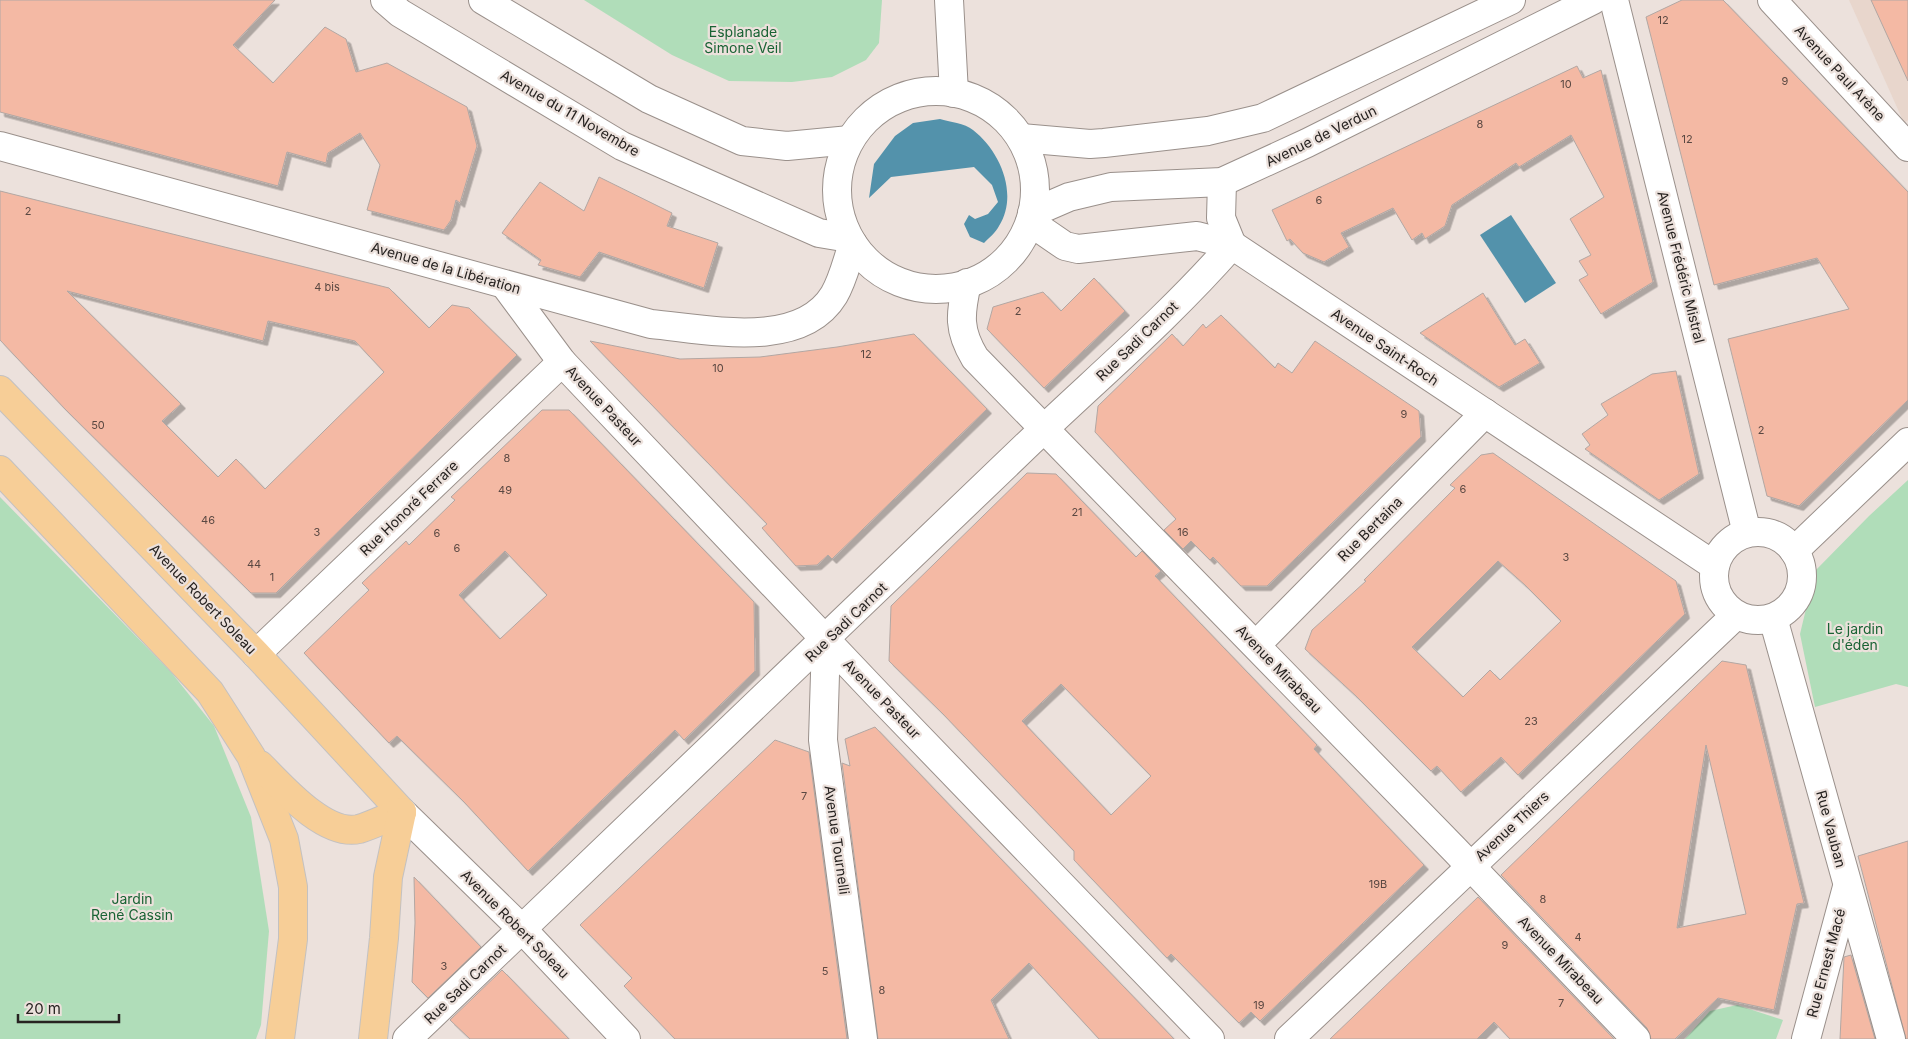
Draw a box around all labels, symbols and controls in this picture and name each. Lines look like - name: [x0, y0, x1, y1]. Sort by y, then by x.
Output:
- house number: 12: [1657, 13, 1669, 27]
- street label: Avenue Paul Arène: [1792, 21, 1889, 124]
- park label: Esplanade Simone Veil: [704, 23, 782, 56]
- street label: Avenue du 11 Novembre: [498, 66, 643, 159]
- house number: 9: [1782, 74, 1789, 88]
- house number: 10: [1560, 77, 1572, 91]
- street label: Avenue de Verdun: [1263, 101, 1379, 170]
- house number: 8: [1477, 117, 1484, 131]
- house number: 12: [1681, 132, 1693, 146]
- street label: Avenue Frédéric Mistral: [1654, 189, 1709, 345]
- house number: 6: [1316, 193, 1323, 207]
- house number: 2: [25, 204, 31, 218]
- street label: Avenue de la Libération: [369, 238, 523, 297]
- house number: 4 bis: [314, 280, 340, 294]
- street label: Rue Sadi Carnot: [1092, 297, 1181, 384]
- house number: 2: [1015, 304, 1021, 318]
- street label: Avenue Saint-Roch: [1328, 304, 1442, 389]
- house number: 12: [860, 347, 872, 361]
- house number: 10: [712, 361, 724, 375]
- street label: Avenue Pasteur: [563, 362, 646, 449]
- house number: 9: [1401, 407, 1408, 421]
- house number: 50: [91, 418, 105, 432]
- house number: 2: [1758, 423, 1764, 437]
- house number: 8: [504, 451, 511, 465]
- street label: Rue Honoré Ferrare: [356, 456, 461, 559]
- house number: 6: [1460, 482, 1467, 496]
- house number: 49: [498, 483, 512, 497]
- street label: Rue Bertaina: [1334, 493, 1405, 564]
- house number: 21: [1071, 505, 1083, 519]
- house number: 46: [201, 513, 215, 527]
- house number: 3: [314, 525, 321, 539]
- house number: 16: [1177, 525, 1189, 539]
- house number: 6: [434, 526, 441, 540]
- street label: Avenue Robert Soleau: [146, 540, 260, 657]
- house number: 6: [454, 541, 461, 555]
- house number: 3: [1563, 550, 1570, 564]
- house number: 44: [247, 557, 261, 571]
- house number: 1: [270, 570, 274, 584]
- street label: Rue Sadi Carnot: [801, 578, 890, 665]
- park label: Le jardin d'éden: [1827, 620, 1883, 653]
- street label: Avenue Mirabeau: [1233, 621, 1326, 716]
- street label: Avenue Pasteur: [840, 656, 924, 742]
- house number: 23: [1524, 714, 1538, 728]
- street label: Avenue Tournelli: [821, 784, 854, 895]
- street label: Avenue Thiers: [1471, 787, 1552, 864]
- street label: Rue Vauban: [1813, 788, 1850, 869]
- house number: 7: [801, 789, 807, 803]
- street label: Avenue Robert Soleau: [458, 866, 573, 981]
- house number: 19B: [1369, 877, 1387, 891]
- park label: Jardin René Cassin: [91, 890, 173, 923]
- house number: 8: [1540, 892, 1547, 906]
- street label: Rue Ernest Macé: [1803, 906, 1848, 1019]
- street label: Avenue Mirabeau: [1515, 912, 1608, 1007]
- house number: 4: [1574, 930, 1582, 944]
- house number: 9: [1502, 938, 1509, 952]
- street label: Rue Sadi Carnot: [420, 940, 509, 1027]
- house number: 3: [441, 959, 448, 973]
- house number: 5: [822, 964, 829, 978]
- house number: 8: [879, 983, 886, 997]
- scale bar: [18, 992, 119, 1024]
- house number: 7: [1558, 996, 1564, 1010]
- house number: 19: [1253, 998, 1265, 1012]
- text: 20 m: [25, 999, 61, 1018]

